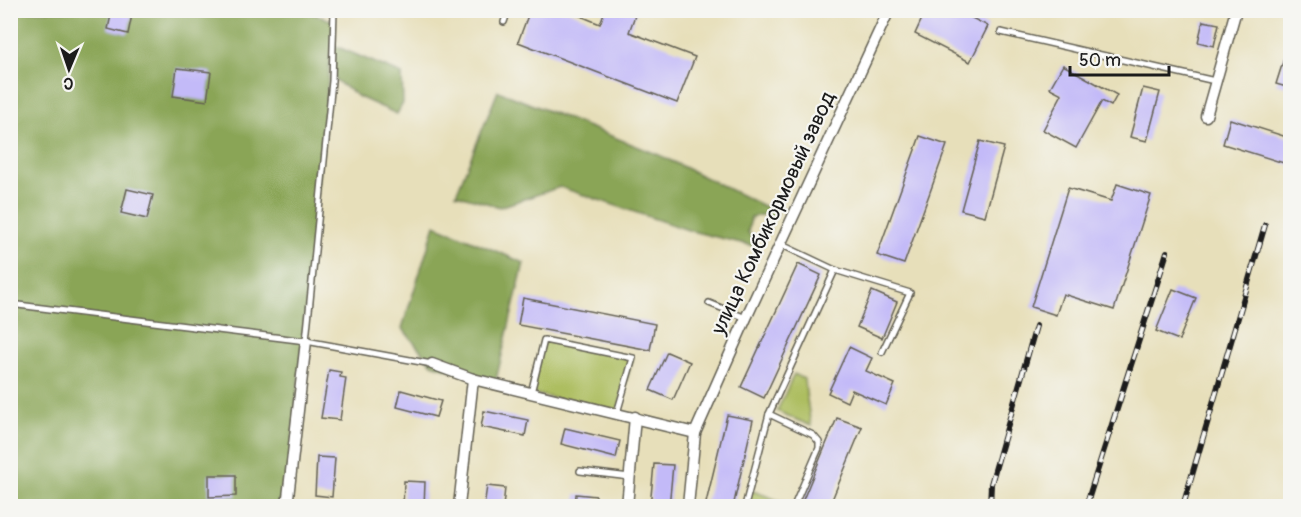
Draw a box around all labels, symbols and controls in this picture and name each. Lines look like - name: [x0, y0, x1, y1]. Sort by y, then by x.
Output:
- north arrow: [39, 39, 99, 99]
- scale bar: [1070, 39, 1169, 77]
- text: 50 m: [1079, 49, 1121, 72]
- text: С: [63, 73, 74, 93]
- street label: улица Комбикормовый завод: [705, 87, 842, 340]

